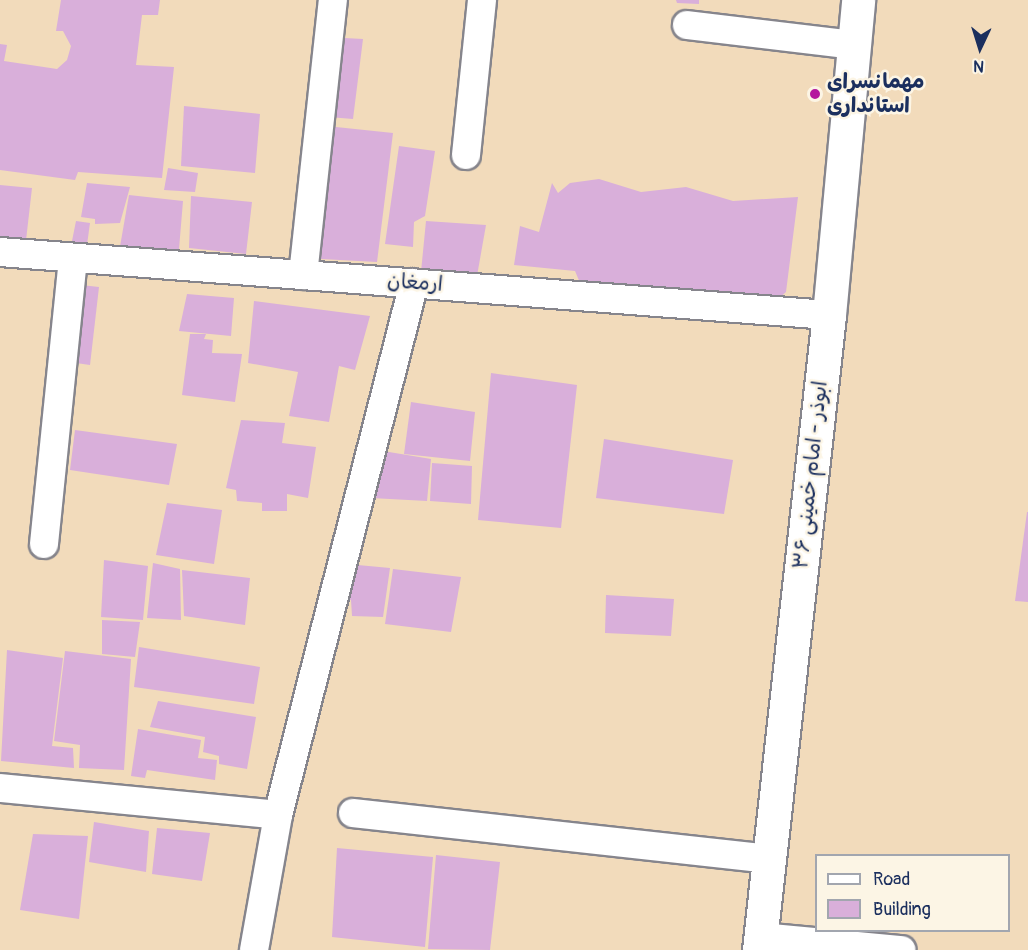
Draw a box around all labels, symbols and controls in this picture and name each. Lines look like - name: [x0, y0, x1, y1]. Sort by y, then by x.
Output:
- north arrow: [950, 18, 1010, 78]
- text: N: [973, 56, 985, 76]
- place label: مهمانسرای استانداری: [827, 69, 924, 119]
- marker: مهمانسرای استانداری: [808, 87, 822, 101]
- street label: ارمغان: [386, 268, 444, 298]
- street label: ابوذر - امام خمینی ۳۶: [789, 380, 833, 570]
- legend: [815, 854, 1010, 932]
- text: Road: [873, 868, 910, 891]
- text: Building: [873, 898, 931, 921]

